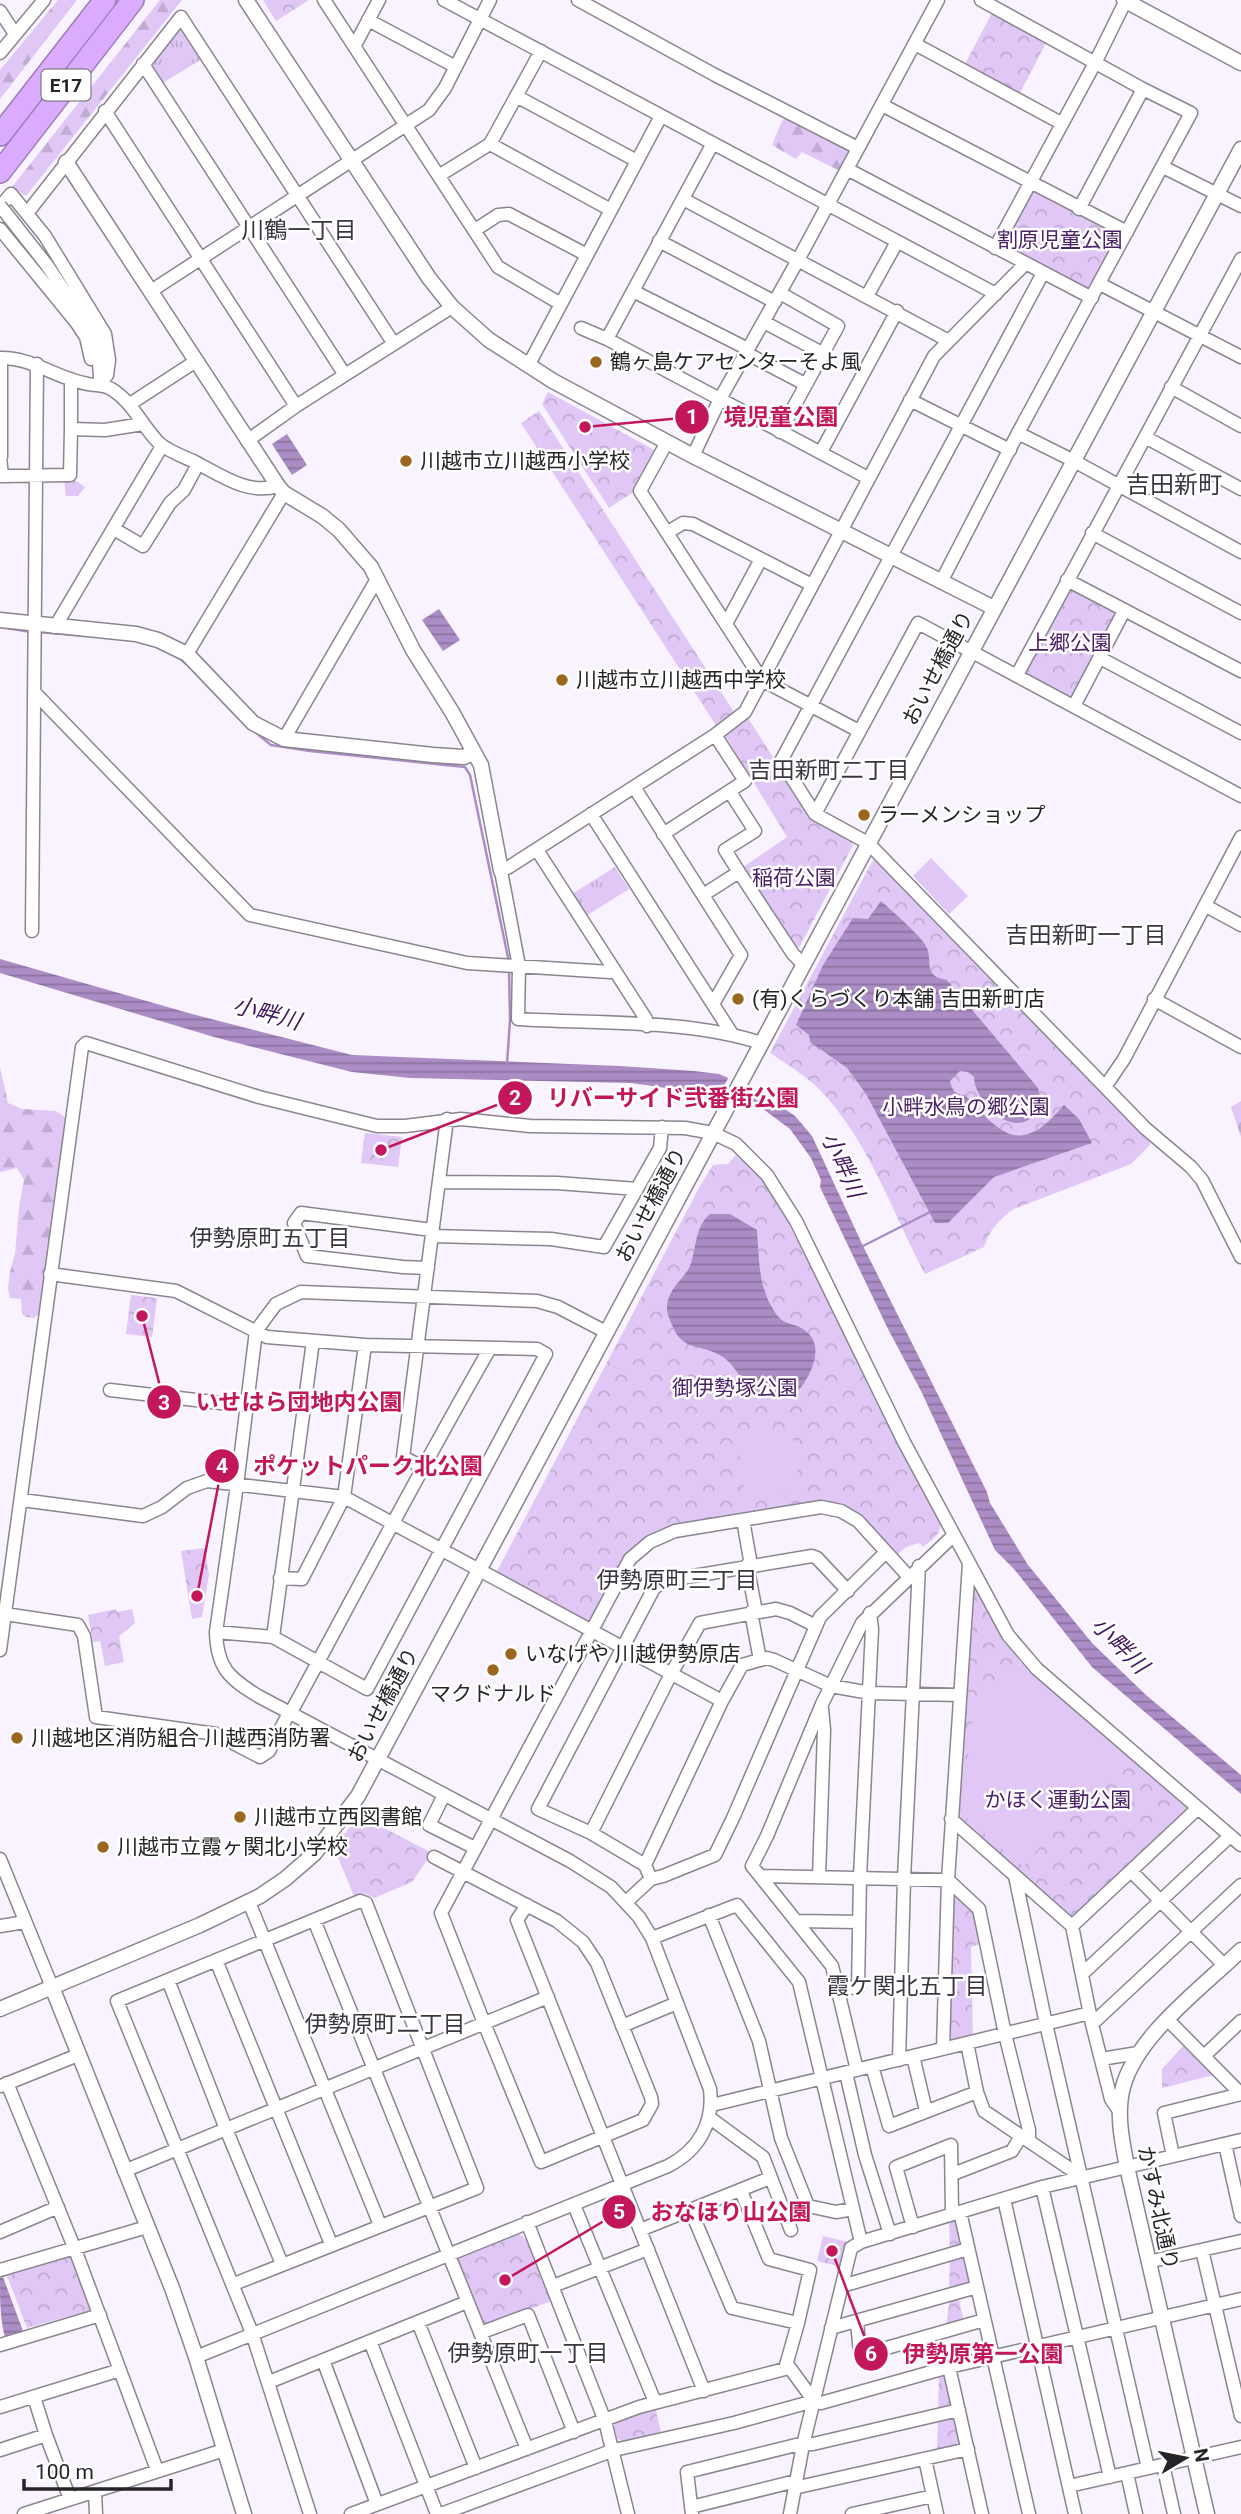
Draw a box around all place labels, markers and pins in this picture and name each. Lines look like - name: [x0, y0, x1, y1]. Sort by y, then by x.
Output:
- place label: 鶴ヶ島ケアセンターそよ風: [610, 350, 862, 374]
- marker: 鶴ヶ島ケアセンターそよ風: [588, 354, 604, 370]
- callout: 境児童公園: [674, 395, 852, 439]
- place label: 川越市立川越西小学校: [420, 449, 630, 473]
- marker: 川越市立川越西小学校: [398, 453, 414, 469]
- place label: 川越市立川越西中学校: [576, 668, 786, 692]
- marker: 川越市立川越西中学校: [554, 672, 570, 688]
- place label: ラーメンショップ: [878, 803, 1045, 827]
- marker: ラーメンショップ: [856, 807, 872, 823]
- place label: (有)くらづくり本舗 吉田新町店: [752, 987, 1045, 1011]
- marker: (有)くらづくり本舗 吉田新町店: [730, 991, 746, 1007]
- callout: リバーサイド弐番街公園: [497, 1076, 813, 1120]
- callout: いせはら団地内公園: [146, 1380, 416, 1424]
- callout: ポケットパーク北公園: [204, 1444, 497, 1488]
- place label: いなげや 川越伊勢原店: [525, 1642, 740, 1666]
- marker: いなげや 川越伊勢原店: [503, 1646, 519, 1662]
- marker: マクドナルド: [485, 1662, 501, 1678]
- place label: マクドナルド: [430, 1682, 556, 1706]
- place label: 川越地区消防組合 川越西消防署: [31, 1726, 330, 1750]
- marker: 川越地区消防組合 川越西消防署: [9, 1730, 25, 1746]
- place label: 川越市立西図書館: [254, 1805, 422, 1829]
- marker: 川越市立西図書館: [232, 1809, 248, 1825]
- place label: 川越市立霞ヶ関北小学校: [117, 1835, 348, 1859]
- marker: 川越市立霞ヶ関北小学校: [95, 1839, 111, 1855]
- callout: おなほり山公園: [601, 2190, 825, 2234]
- callout: 伊勢原第一公園: [854, 2332, 1078, 2376]

